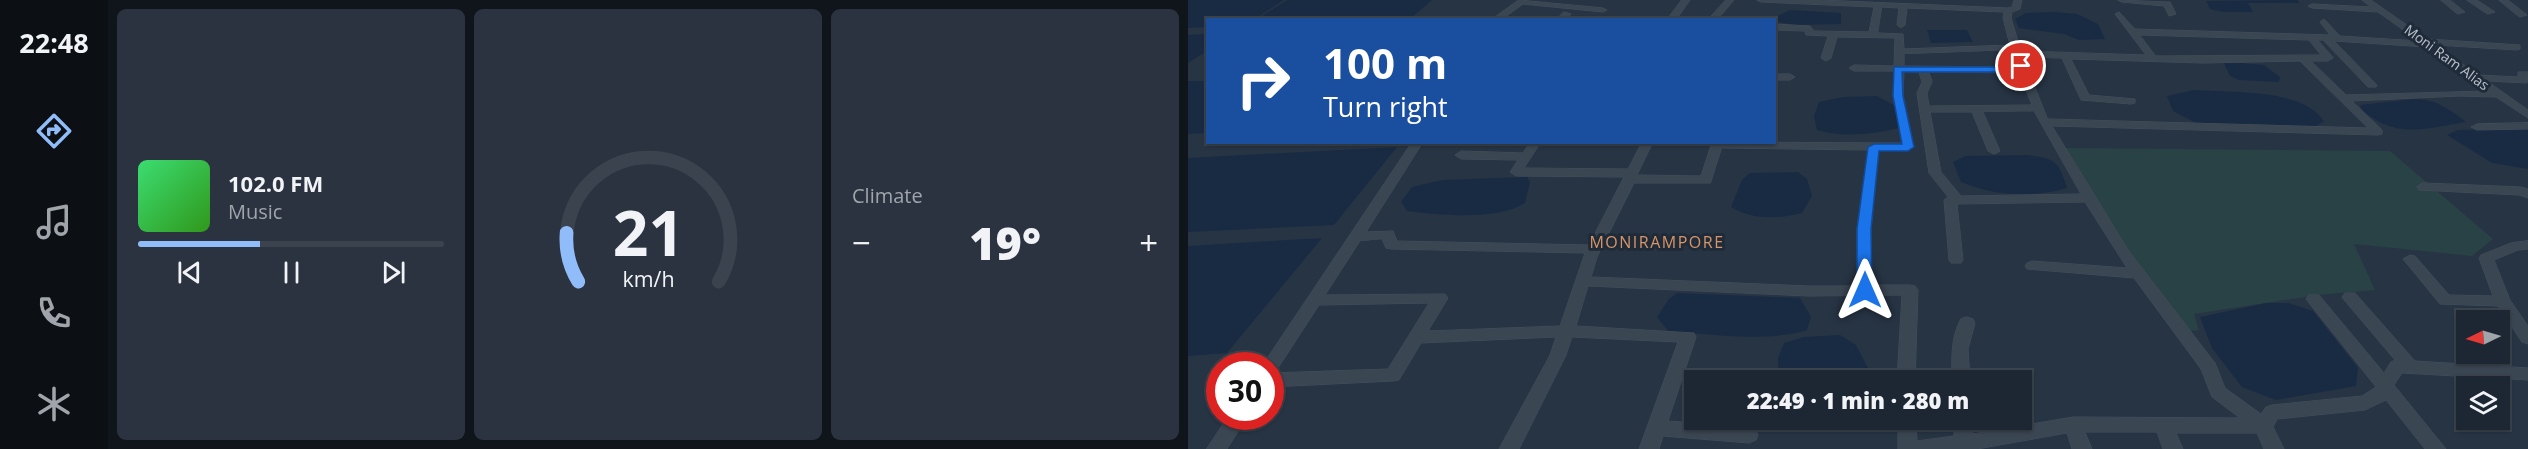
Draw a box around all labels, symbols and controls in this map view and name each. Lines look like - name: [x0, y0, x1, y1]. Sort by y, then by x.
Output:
- street label: Moni Ram Alias: [2401, 20, 2493, 94]
- text: 22:48: [19, 24, 89, 61]
- text: 100 m: [1323, 34, 1447, 91]
- pin: [1995, 40, 2046, 91]
- icon: right: [1224, 42, 1302, 120]
- icon: arrive: [2004, 49, 2037, 82]
- text: Turn right: [1323, 88, 1448, 125]
- icon: directions: [33, 110, 75, 152]
- text: 102.0 FM: [228, 168, 323, 198]
- text: Climate: [852, 182, 923, 209]
- text: 21: [612, 189, 684, 274]
- text: Music: [228, 198, 282, 225]
- icon: music: [33, 201, 75, 243]
- text: 19°: [969, 212, 1041, 273]
- text: −: [852, 220, 871, 265]
- text: +: [1139, 220, 1158, 265]
- district label: MONIRAMPORE: [1589, 231, 1725, 253]
- icon: previous: [173, 256, 206, 289]
- icon: pause: [275, 256, 308, 289]
- icon: next: [377, 256, 410, 289]
- position arrow: [1833, 258, 1897, 322]
- text: km/h: [622, 264, 674, 293]
- icon: phone: [33, 292, 75, 334]
- north arrow: [2456, 310, 2510, 364]
- map controls: [2456, 310, 2510, 430]
- speed limit sign: 30: [1206, 352, 1284, 430]
- button: layers: [2456, 376, 2510, 430]
- icon: climate: [33, 383, 75, 425]
- text: 22:49 · 1 min · 280 m: [1747, 385, 1969, 415]

